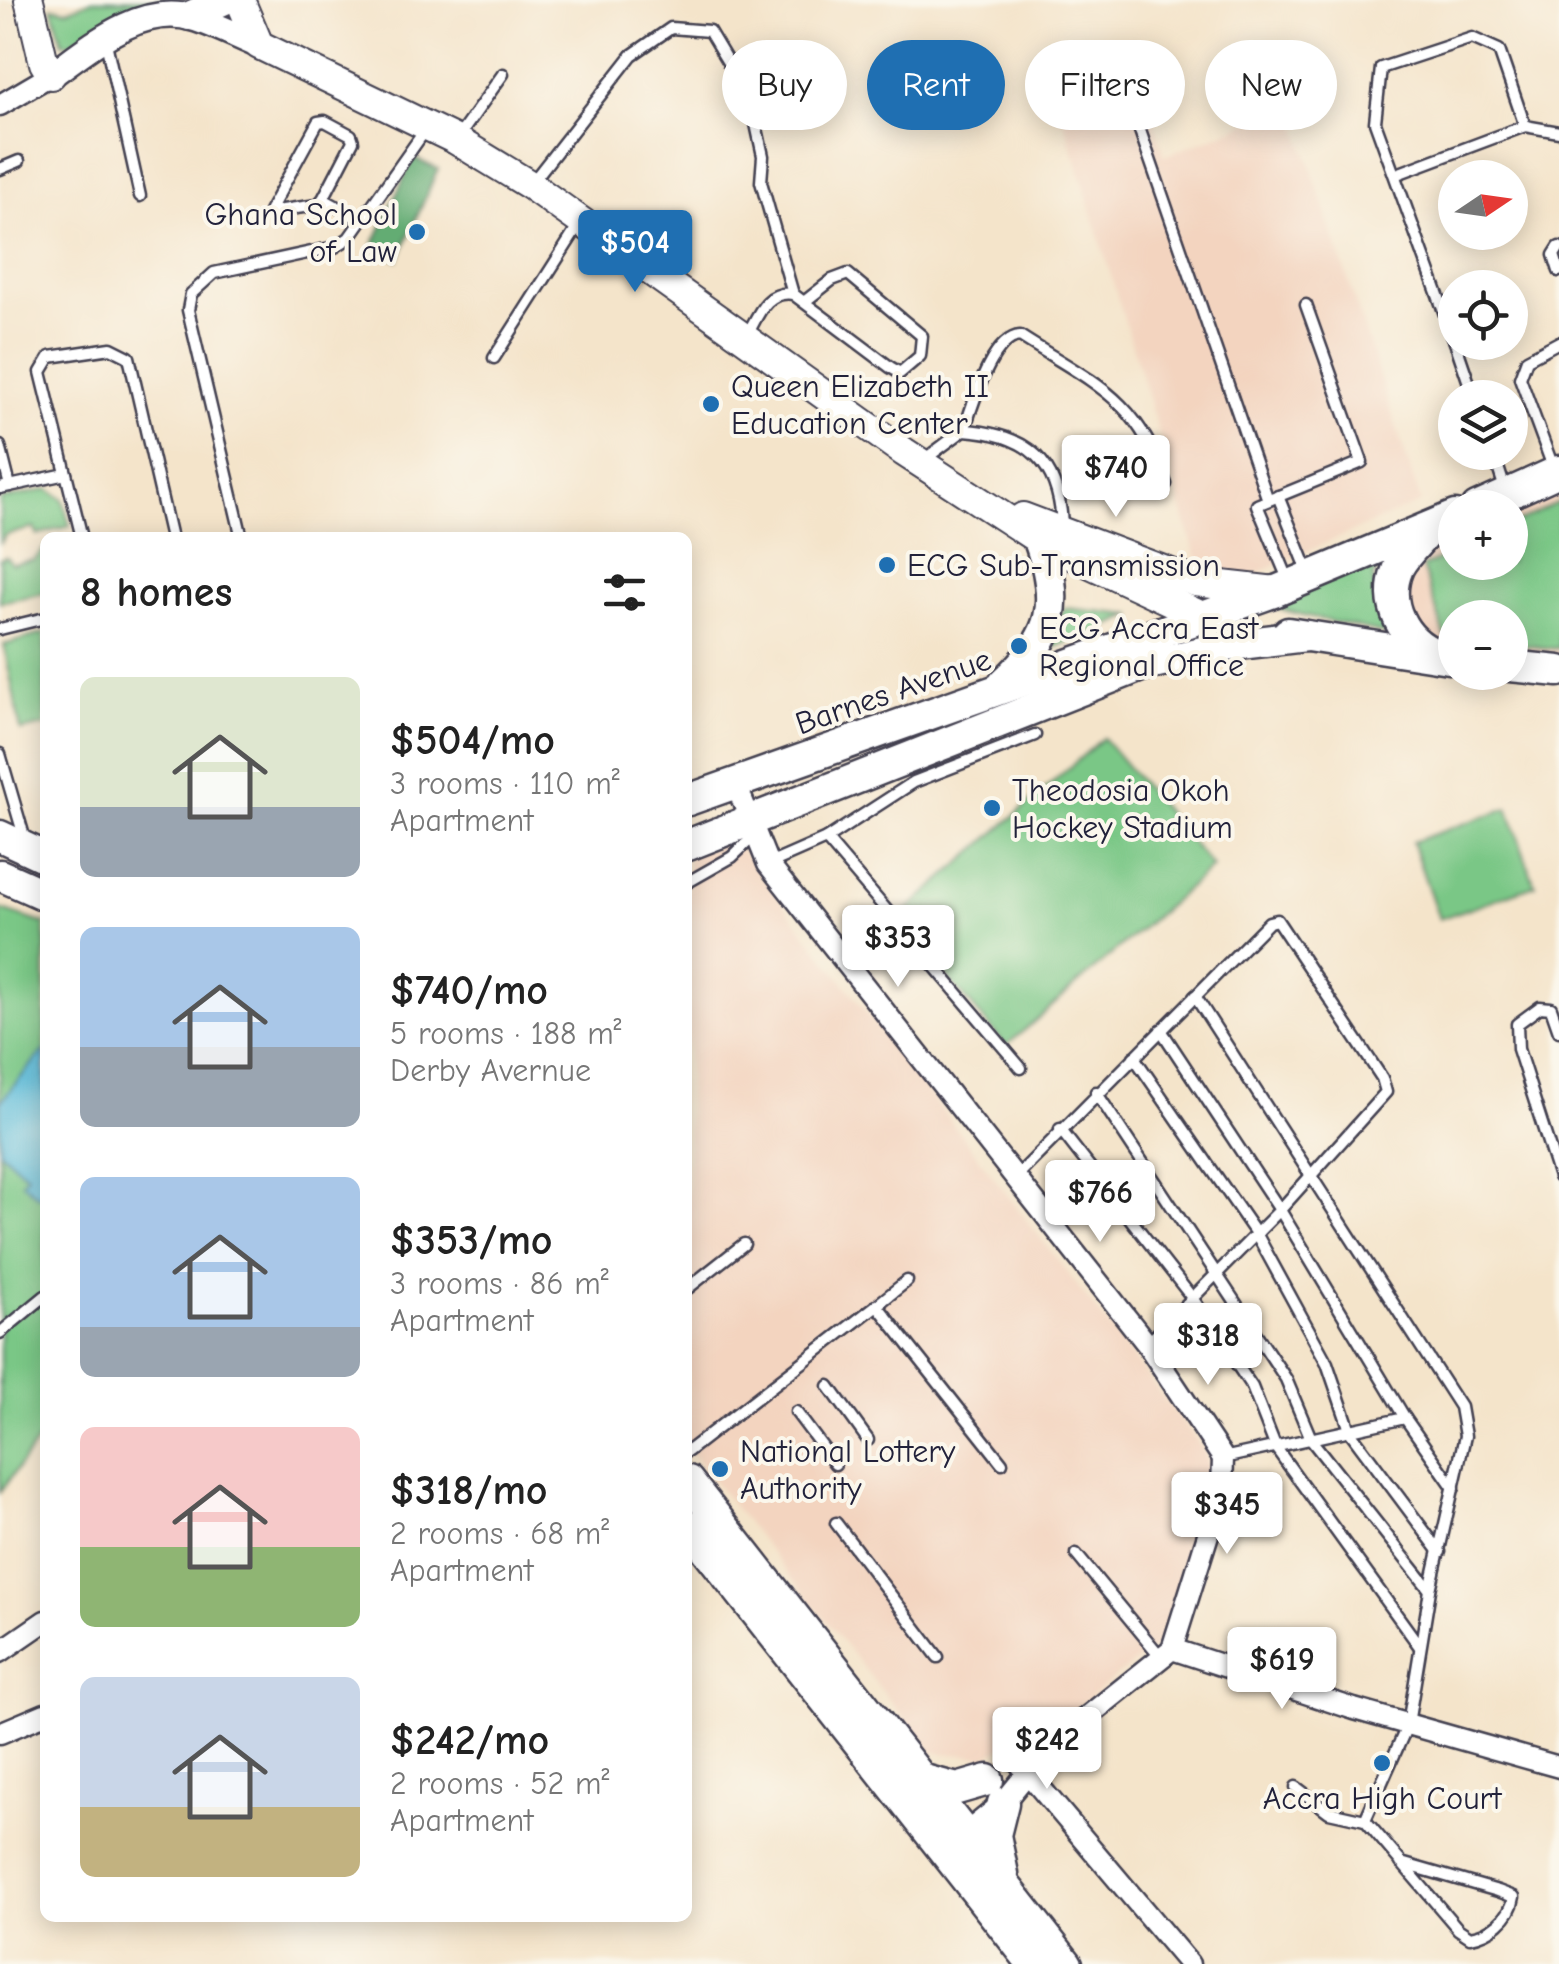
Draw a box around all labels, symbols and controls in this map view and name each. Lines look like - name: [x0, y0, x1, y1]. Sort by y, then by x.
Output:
- chip: Buy: [722, 40, 847, 130]
- chip: Rent: [867, 40, 1005, 130]
- chip: Filters: [1025, 40, 1185, 130]
- chip: New: [1205, 40, 1337, 130]
- north arrow: [1438, 160, 1528, 250]
- map controls: [1438, 160, 1528, 690]
- place label: Ghana School of Law: [204, 196, 397, 270]
- pin: $504: [576, 210, 694, 295]
- marker: Ghana School of Law: [406, 221, 428, 243]
- text: $504: [600, 224, 670, 261]
- button: locate: [1438, 270, 1528, 360]
- place label: Queen Elizabeth II Education Center: [731, 368, 989, 442]
- button: layers: [1438, 380, 1528, 470]
- marker: Queen Elizabeth II Education Center: [700, 393, 722, 415]
- pin: $740: [1057, 435, 1175, 520]
- text: $740: [1084, 449, 1148, 486]
- button: +: [1438, 490, 1528, 580]
- place label: ECG Sub-Transmission: [907, 547, 1220, 584]
- marker: ECG Sub-Transmission: [876, 554, 898, 576]
- icon: filters: [597, 565, 652, 620]
- text: 8 homes: [80, 568, 232, 617]
- button: −: [1438, 600, 1528, 690]
- place label: ECG Accra East Regional Office: [1039, 610, 1259, 684]
- marker: ECG Accra East Regional Office: [1008, 635, 1030, 657]
- street label: Barnes Avenue: [791, 641, 996, 742]
- text: $504/mo: [390, 716, 555, 765]
- icon: home: [160, 717, 280, 837]
- text: 3 rooms · 110 m²: [390, 765, 620, 802]
- place label: Theodosia Okoh Hockey Stadium: [1012, 772, 1233, 846]
- marker: Theodosia Okoh Hockey Stadium: [981, 797, 1003, 819]
- text: Apartment: [390, 802, 533, 839]
- pin: $353: [839, 905, 957, 990]
- text: $353: [864, 919, 932, 956]
- text: $740/mo: [390, 966, 548, 1015]
- icon: home: [160, 967, 280, 1087]
- text: 5 rooms · 188 m²: [390, 1015, 622, 1052]
- text: Derby Avernue: [390, 1052, 591, 1089]
- pin: $766: [1041, 1160, 1159, 1245]
- text: $766: [1067, 1174, 1133, 1211]
- text: $353/mo: [390, 1216, 553, 1265]
- icon: home: [160, 1217, 280, 1337]
- text: 3 rooms · 86 m²: [390, 1265, 609, 1302]
- text: Apartment: [390, 1302, 533, 1339]
- pin: $318: [1149, 1303, 1267, 1388]
- text: $318: [1176, 1317, 1240, 1354]
- place label: National Lottery Authority: [740, 1433, 956, 1507]
- marker: National Lottery Authority: [709, 1458, 731, 1480]
- text: $318/mo: [390, 1466, 548, 1515]
- icon: home: [160, 1467, 280, 1587]
- pin: $345: [1168, 1472, 1286, 1557]
- text: $345: [1193, 1486, 1261, 1523]
- text: 2 rooms · 68 m²: [390, 1515, 609, 1552]
- text: Apartment: [390, 1552, 533, 1589]
- pin: $619: [1223, 1627, 1341, 1712]
- text: $619: [1249, 1641, 1315, 1678]
- pin: $242: [988, 1707, 1106, 1792]
- text: $242/mo: [390, 1716, 549, 1765]
- icon: home: [160, 1717, 280, 1837]
- text: $242: [1014, 1721, 1080, 1758]
- marker: Accra High Court: [1371, 1752, 1393, 1774]
- text: 2 rooms · 52 m²: [390, 1765, 609, 1802]
- place label: Accra High Court: [1263, 1780, 1502, 1817]
- text: Apartment: [390, 1802, 533, 1839]

